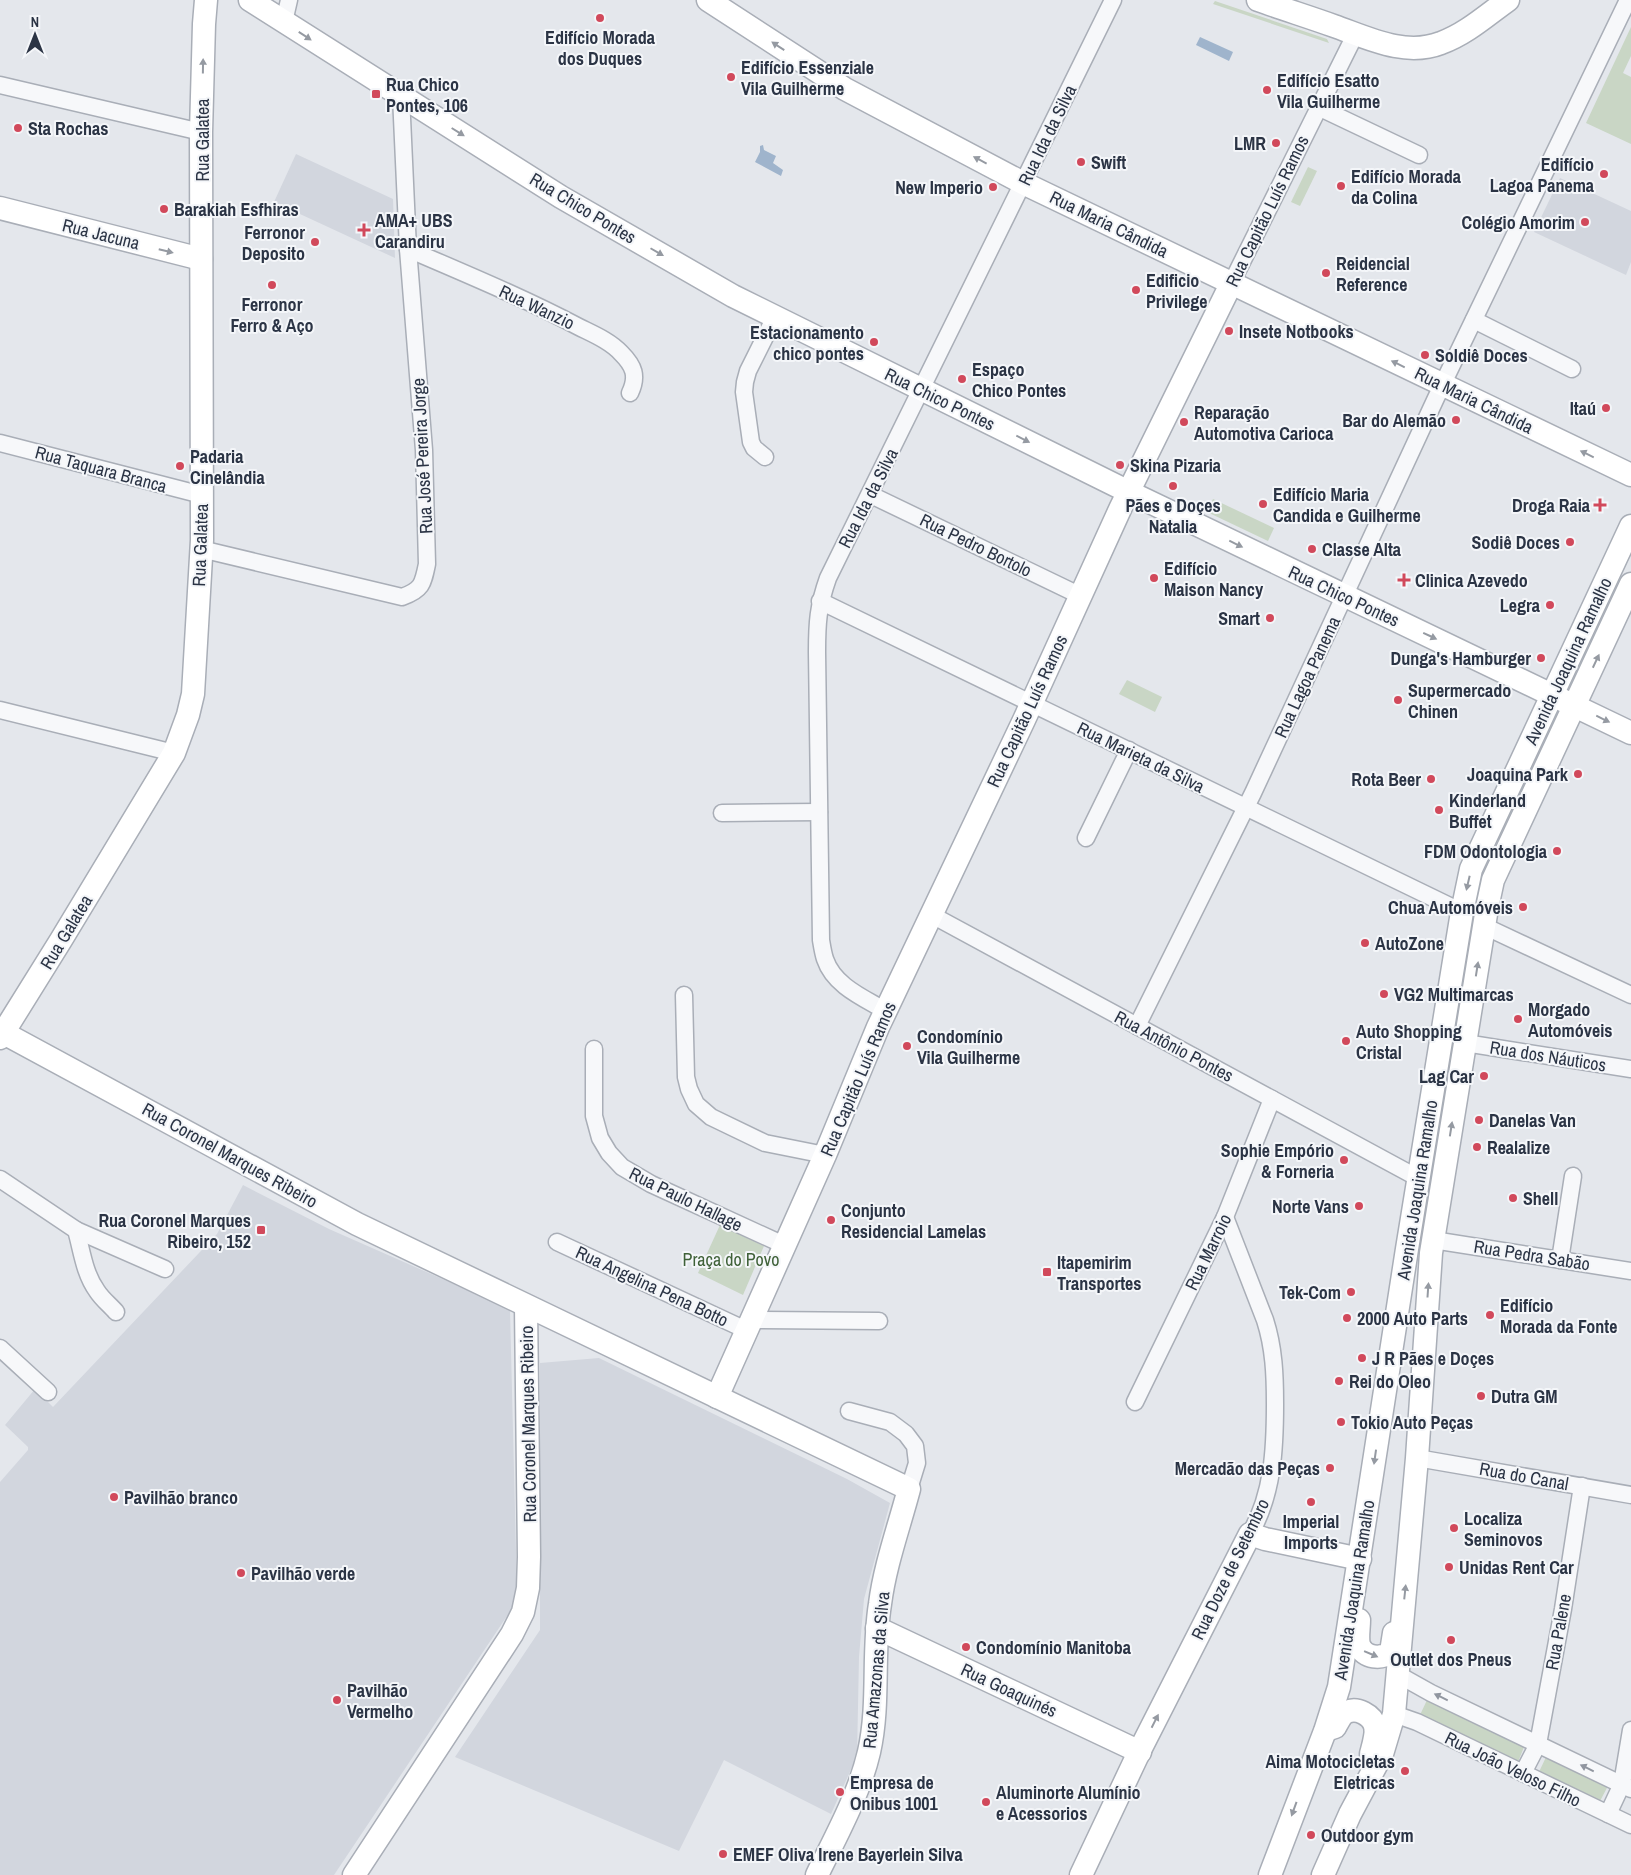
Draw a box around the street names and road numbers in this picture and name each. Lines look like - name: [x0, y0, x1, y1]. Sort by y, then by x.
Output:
- street label: Rua Ida da Silva: [1012, 80, 1082, 190]
- street label: Rua Galatea: [190, 99, 215, 181]
- street label: Rua Capitão Luís Ramos: [1219, 131, 1315, 291]
- street label: Rua Chico Pontes: [525, 166, 641, 250]
- street label: Rua Maria Cândida: [1046, 185, 1172, 263]
- street label: Rua Jacuna: [60, 212, 142, 256]
- street label: Rua Wanzio: [495, 279, 579, 335]
- street label: Rua Maria Cândida: [1411, 361, 1537, 439]
- street label: Rua Chico Pontes: [881, 362, 999, 436]
- street label: Rua José Pereira Jorge: [405, 378, 439, 534]
- street label: Rua Taquara Branca: [32, 439, 170, 499]
- street label: Rua Ida da Silva: [832, 444, 904, 552]
- street label: Rua Galatea: [186, 503, 214, 587]
- street label: Rua Pedro Bortolo: [916, 507, 1036, 583]
- street label: Rua Chico Pontes: [1284, 559, 1404, 633]
- street label: Avenida Joaquina Ramalho: [1518, 573, 1618, 750]
- street label: Rua Lagoa Panema: [1268, 612, 1346, 742]
- street label: Rua Capitão Luís Ramos: [981, 631, 1073, 791]
- street label: Rua Marieta da Silva: [1073, 715, 1209, 799]
- street label: Rua Galatea: [34, 890, 98, 974]
- street label: Rua Capitão Luís Ramos: [814, 998, 902, 1160]
- street label: Rua Antônio Pontes: [1110, 1004, 1238, 1088]
- street label: Rua dos Náuticos: [1488, 1034, 1608, 1078]
- street label: Rua Coronel Marques Ribeiro: [138, 1096, 322, 1214]
- street label: Avenida Joaquina Ramalho: [1390, 1098, 1444, 1283]
- street label: Rua Paulo Hallage: [625, 1161, 747, 1237]
- street label: Rua Marroio: [1179, 1210, 1237, 1294]
- street label: Rua Pedra Sabão: [1472, 1233, 1592, 1277]
- street label: Rua Angelina Pena Botto: [572, 1240, 732, 1332]
- street label: Rua Coronel Marques Ribeiro: [514, 1325, 542, 1523]
- street label: Rua do Canal: [1477, 1456, 1571, 1496]
- street label: Rua Doze de Setembro: [1185, 1494, 1275, 1644]
- street label: Avenida Joaquina Ramalho: [1327, 1498, 1381, 1683]
- street label: Rua Amazonas da Silva: [857, 1590, 895, 1750]
- street label: Rua Palene: [1539, 1592, 1577, 1672]
- street label: Rua Goaquinés: [957, 1657, 1061, 1723]
- street label: Rua João Veloso Filho: [1441, 1725, 1585, 1813]

